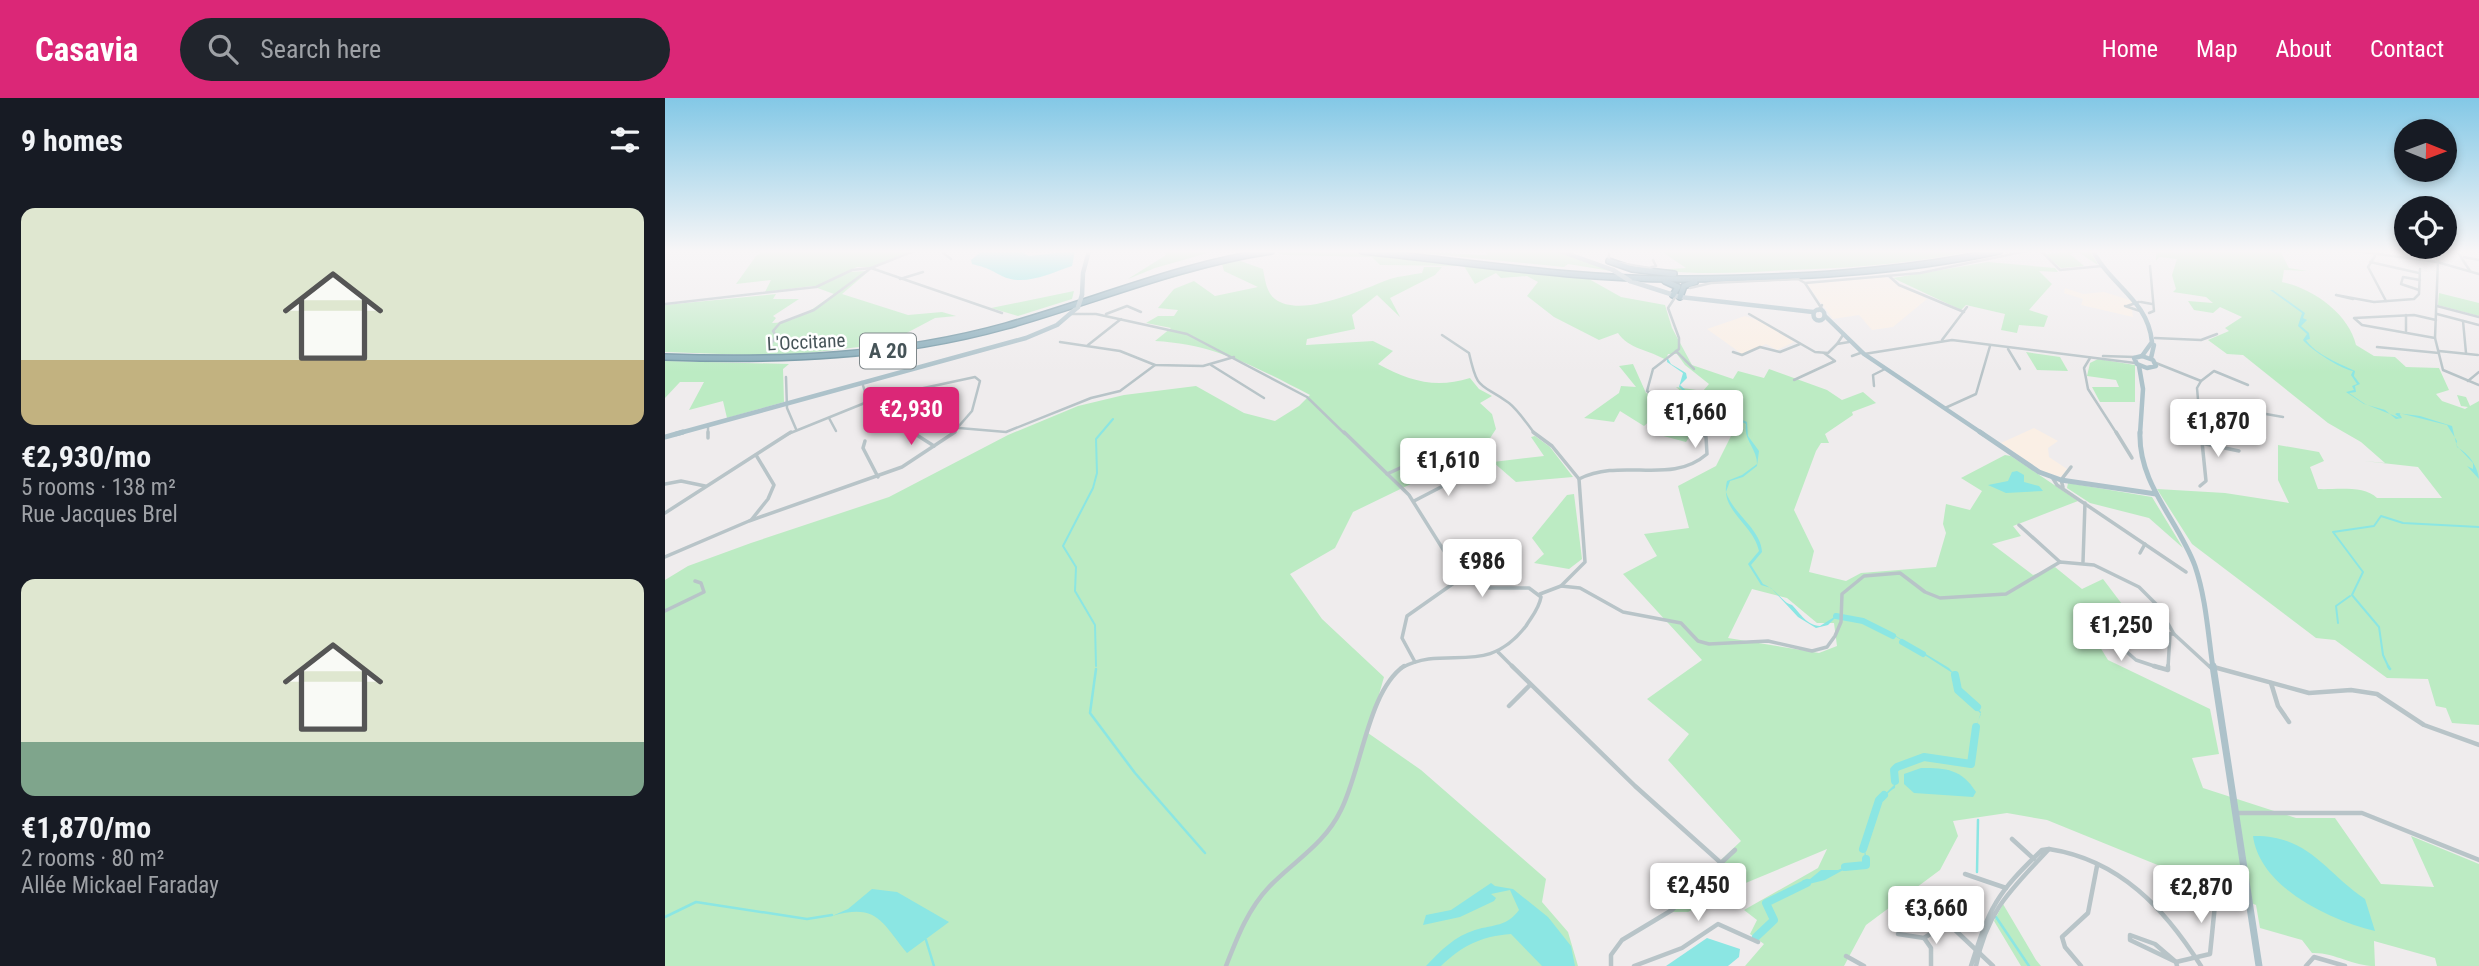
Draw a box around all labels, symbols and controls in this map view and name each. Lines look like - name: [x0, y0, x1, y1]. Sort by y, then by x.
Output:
- search box: [180, 18, 670, 81]
- text: Casavia: [35, 30, 138, 69]
- icon: search: [204, 30, 242, 68]
- text: Search here: [260, 34, 381, 64]
- text: Home: [2102, 35, 2158, 63]
- text: Map: [2196, 35, 2238, 63]
- text: About: [2276, 35, 2332, 63]
- text: Contact: [2370, 35, 2444, 63]
- north arrow: [2394, 119, 2457, 182]
- map controls: [2394, 119, 2457, 259]
- icon: filters: [606, 121, 644, 159]
- text: 9 homes: [21, 123, 123, 158]
- button: locate: [2394, 196, 2457, 259]
- icon: home: [270, 253, 396, 379]
- street label: L'Occitane: [766, 328, 846, 356]
- road number: A 20: [860, 334, 916, 368]
- pin: €2,930: [854, 388, 968, 447]
- pin: €1,660: [1638, 390, 1752, 450]
- text: €2,930: [879, 396, 943, 423]
- text: €1,660: [1663, 399, 1727, 426]
- pin: €1,870: [2161, 400, 2275, 459]
- text: €1,870: [2186, 408, 2250, 435]
- pin: €1,610: [1391, 438, 1505, 498]
- text: €2,930/mo: [21, 439, 151, 474]
- text: €1,610: [1416, 447, 1480, 474]
- text: 5 rooms · 138 m²: [21, 474, 176, 501]
- text: Rue Jacques Brel: [21, 501, 178, 528]
- pin: €986: [1441, 540, 1523, 599]
- text: €986: [1459, 548, 1505, 575]
- pin: €1,250: [2064, 603, 2178, 663]
- text: €1,250: [2089, 612, 2153, 639]
- icon: home: [270, 624, 396, 750]
- text: €1,870/mo: [21, 810, 151, 845]
- text: 2 rooms · 80 m²: [21, 845, 164, 872]
- pin: €2,450: [1641, 864, 1755, 923]
- pin: €2,870: [2144, 866, 2258, 925]
- text: Allée Mickael Faraday: [21, 872, 219, 899]
- text: €2,450: [1666, 872, 1730, 899]
- text: €2,870: [2169, 874, 2233, 901]
- pin: €3,660: [1879, 886, 1993, 946]
- text: €3,660: [1904, 895, 1968, 922]

